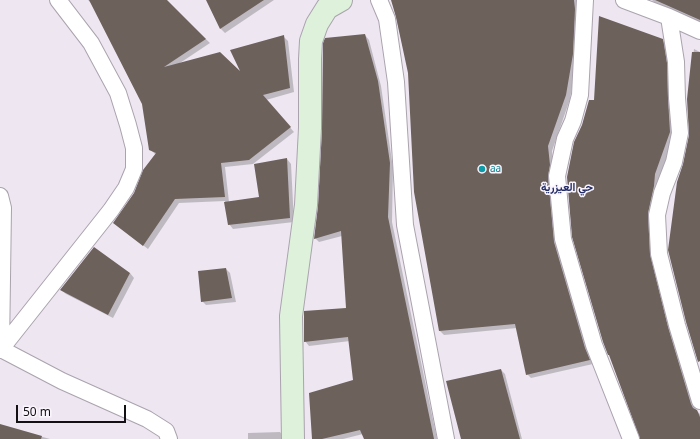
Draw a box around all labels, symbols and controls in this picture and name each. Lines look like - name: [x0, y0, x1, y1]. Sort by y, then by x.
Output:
- place label: aa: [490, 163, 501, 175]
- marker: aa: [477, 164, 487, 174]
- district label: حي العيزرية: [541, 181, 593, 195]
- scale bar: [18, 397, 128, 423]
- text: 50 m: [23, 403, 51, 420]

